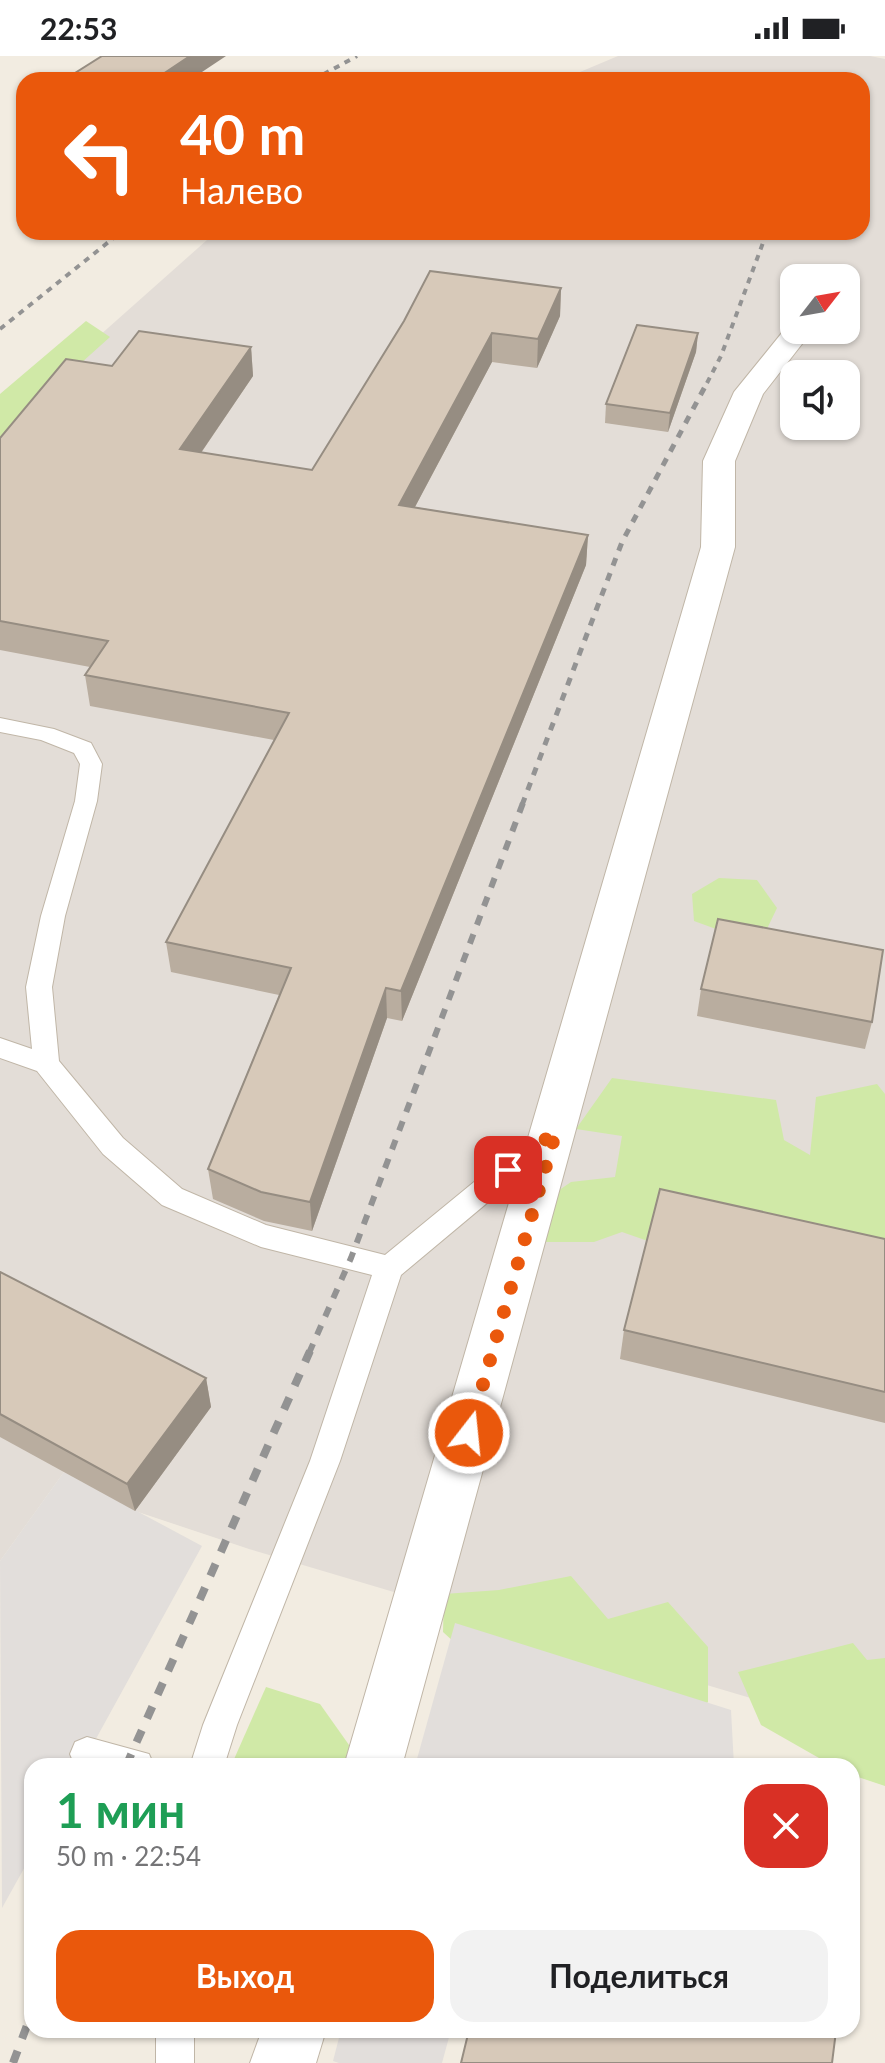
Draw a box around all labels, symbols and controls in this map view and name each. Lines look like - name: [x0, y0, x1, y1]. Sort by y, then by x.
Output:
- text: 22:53: [40, 10, 117, 46]
- text: 40 m: [180, 100, 305, 167]
- icon: left: [48, 104, 152, 208]
- text: Налево: [180, 168, 303, 212]
- north arrow: [780, 264, 860, 344]
- map controls: [780, 264, 860, 440]
- button: sound: [780, 360, 860, 440]
- pin: [474, 1136, 542, 1204]
- icon: arrive: [486, 1148, 530, 1192]
- position arrow: [427, 1391, 511, 1475]
- text: 1 мин: [56, 1781, 185, 1838]
- button: close: [744, 1784, 828, 1868]
- text: 50 m · 22:54: [56, 1840, 201, 1872]
- button: Выход: [56, 1930, 434, 2022]
- button: Поделиться: [450, 1930, 828, 2022]

